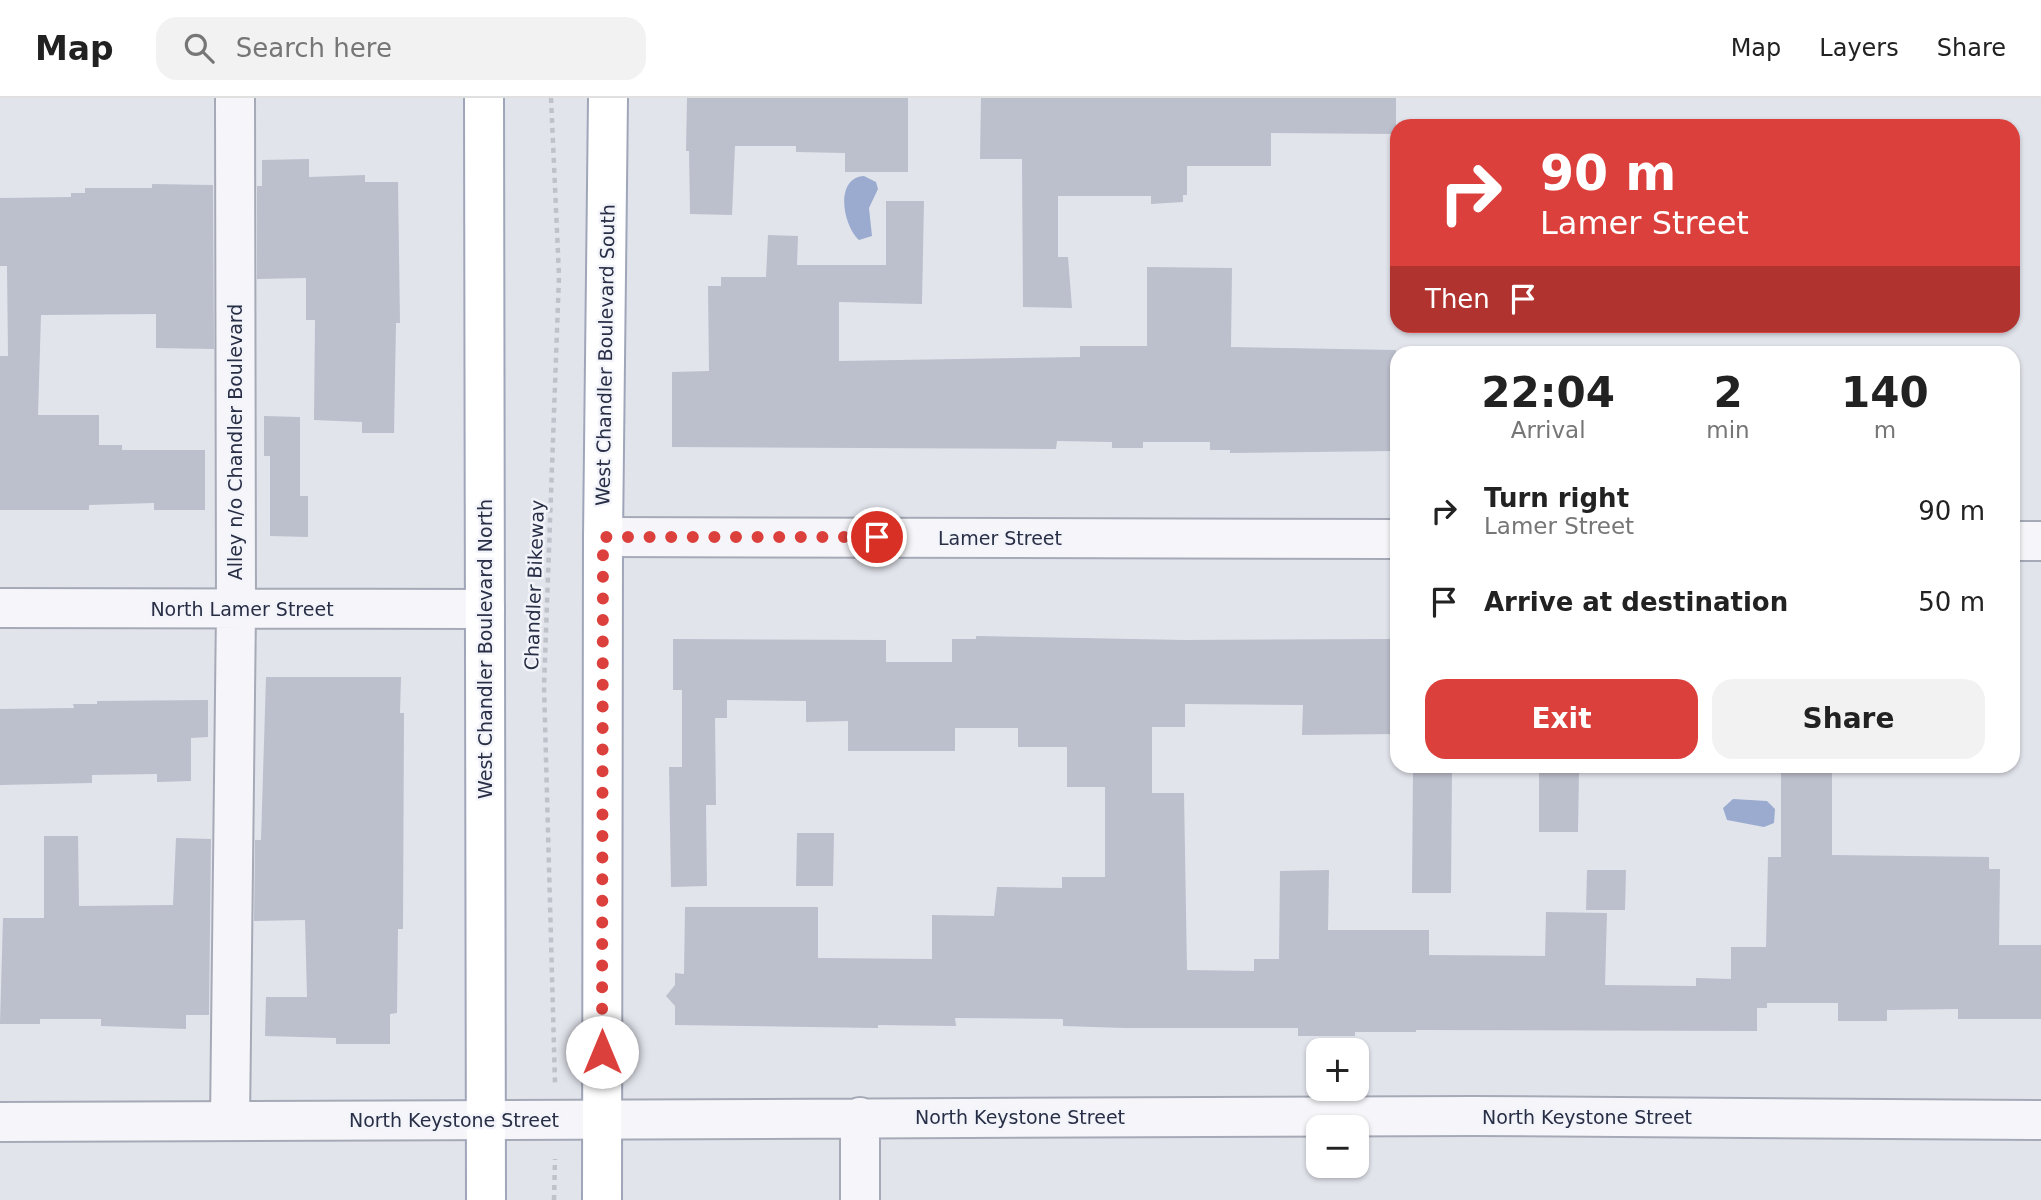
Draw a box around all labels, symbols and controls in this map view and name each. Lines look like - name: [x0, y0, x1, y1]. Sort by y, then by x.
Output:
- search box: [156, 17, 646, 80]
- text: Map: [35, 29, 114, 68]
- icon: search: [180, 29, 218, 67]
- text: Search here: [236, 33, 392, 63]
- text: Map: [1731, 34, 1781, 62]
- text: Layers: [1819, 34, 1899, 62]
- text: Share: [1937, 34, 2006, 62]
- text: 90 m: [1540, 145, 1676, 202]
- icon: right: [1425, 147, 1516, 238]
- street label: West Chandler Boulevard South: [591, 204, 619, 506]
- text: Lamer Street: [1540, 204, 1749, 242]
- icon: arrive: [1504, 280, 1542, 318]
- text: Then: [1425, 284, 1490, 314]
- street label: Alley n/o Chandler Boulevard: [224, 304, 246, 580]
- text: 22:04: [1481, 368, 1615, 417]
- text: 2: [1713, 368, 1743, 417]
- text: 140: [1841, 368, 1929, 417]
- text: Arrival: [1511, 417, 1586, 443]
- text: min: [1706, 417, 1750, 443]
- text: m: [1874, 417, 1896, 443]
- text: Turn right: [1484, 483, 1629, 513]
- icon: right: [1425, 492, 1463, 530]
- text: 90 m: [1918, 496, 1985, 526]
- street label: West Chandler Boulevard North: [474, 499, 496, 799]
- street label: Chandler Bikeway: [520, 499, 548, 671]
- pin: [847, 507, 907, 567]
- text: Lamer Street: [1484, 513, 1634, 539]
- icon: arrive: [858, 518, 896, 556]
- street label: Lamer Street: [938, 527, 1062, 549]
- icon: arrive: [1425, 583, 1463, 621]
- text: Arrive at destination: [1484, 587, 1788, 617]
- text: 50 m: [1918, 587, 1985, 617]
- street label: North Lamer Street: [150, 598, 334, 620]
- button: Exit: [1425, 679, 1698, 759]
- button: Share: [1712, 679, 1985, 759]
- position arrow: [565, 1015, 639, 1089]
- map controls: [1306, 1038, 1369, 1178]
- button: +: [1306, 1038, 1369, 1101]
- street label: North Keystone Street: [915, 1106, 1125, 1128]
- street label: North Keystone Street: [1482, 1106, 1692, 1128]
- street label: North Keystone Street: [349, 1109, 559, 1131]
- button: −: [1306, 1115, 1369, 1178]

